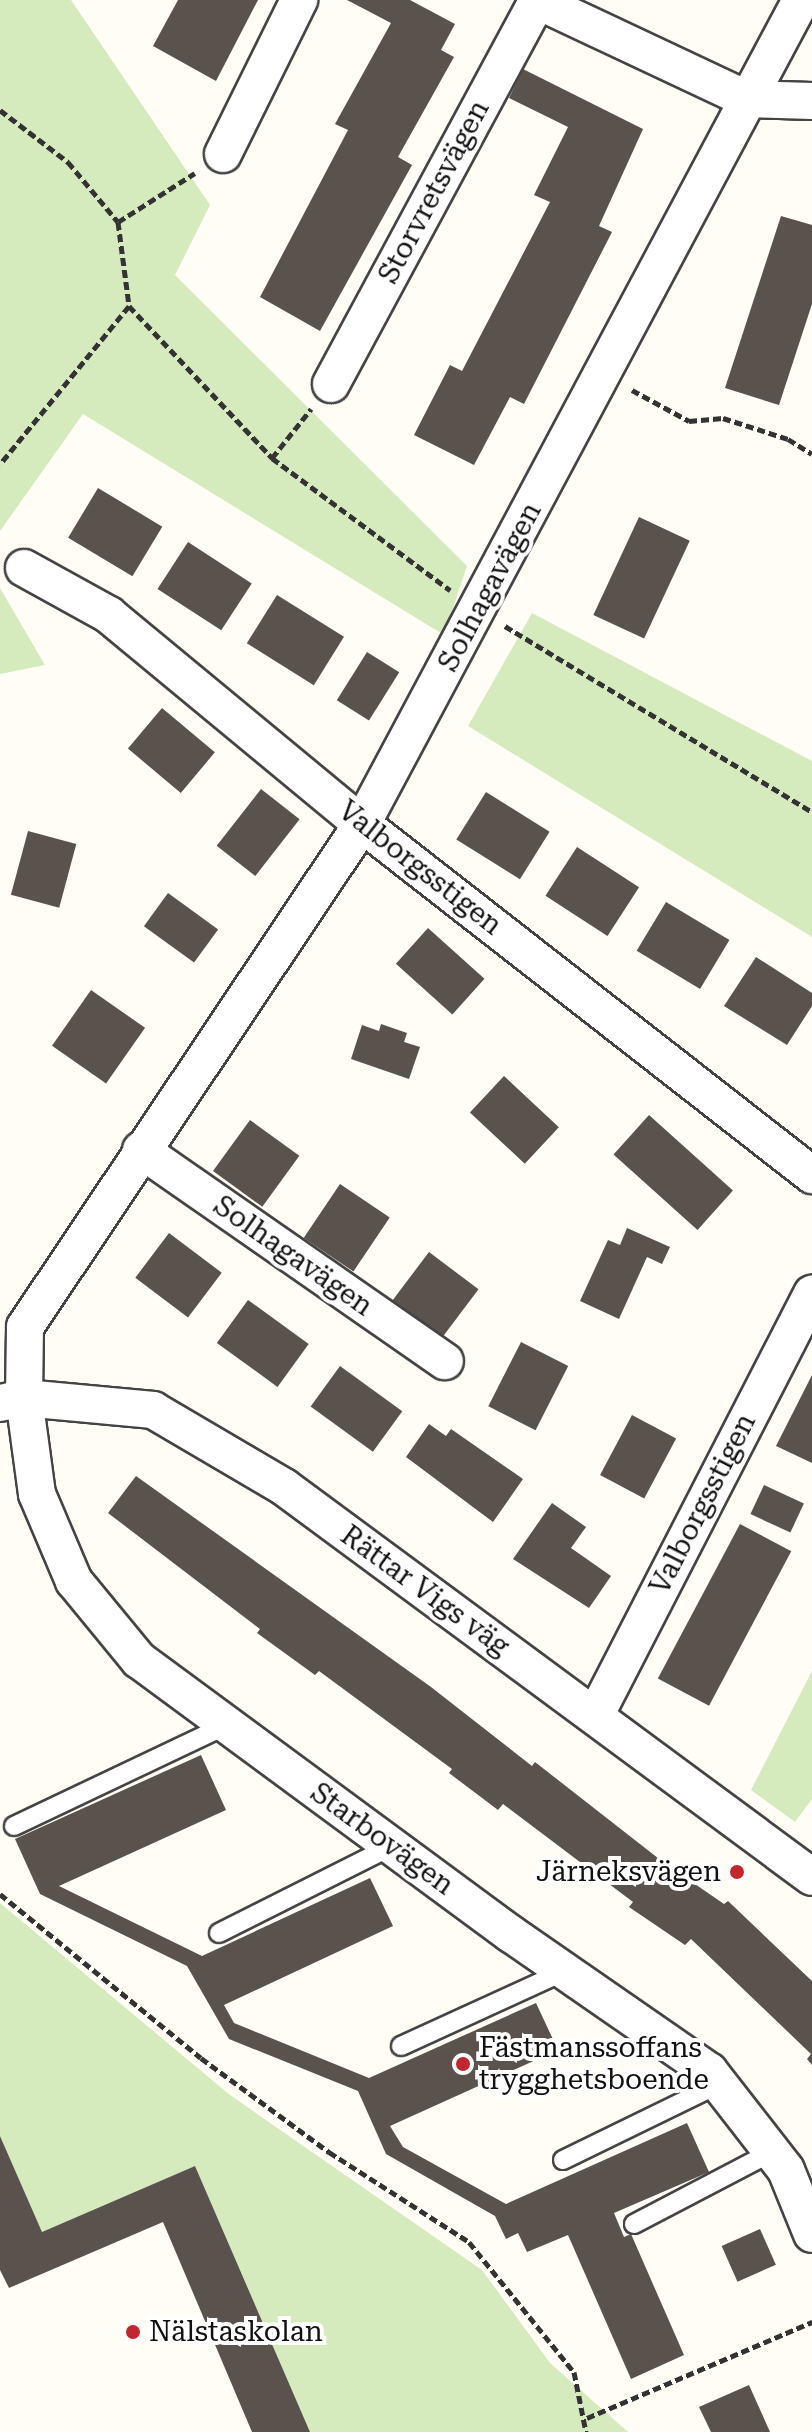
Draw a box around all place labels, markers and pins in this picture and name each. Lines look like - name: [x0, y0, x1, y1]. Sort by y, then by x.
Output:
- place label: Järneksvägen: [536, 1855, 721, 1889]
- marker: Järneksvägen: [728, 1863, 746, 1881]
- place label: Fästmanssoffans trygghetsboende: [479, 2031, 709, 2097]
- marker: Fästmanssoffans trygghetsboende: [454, 2055, 472, 2073]
- place label: Nälstaskolan: [149, 2315, 323, 2349]
- marker: Nälstaskolan: [124, 2323, 142, 2341]

